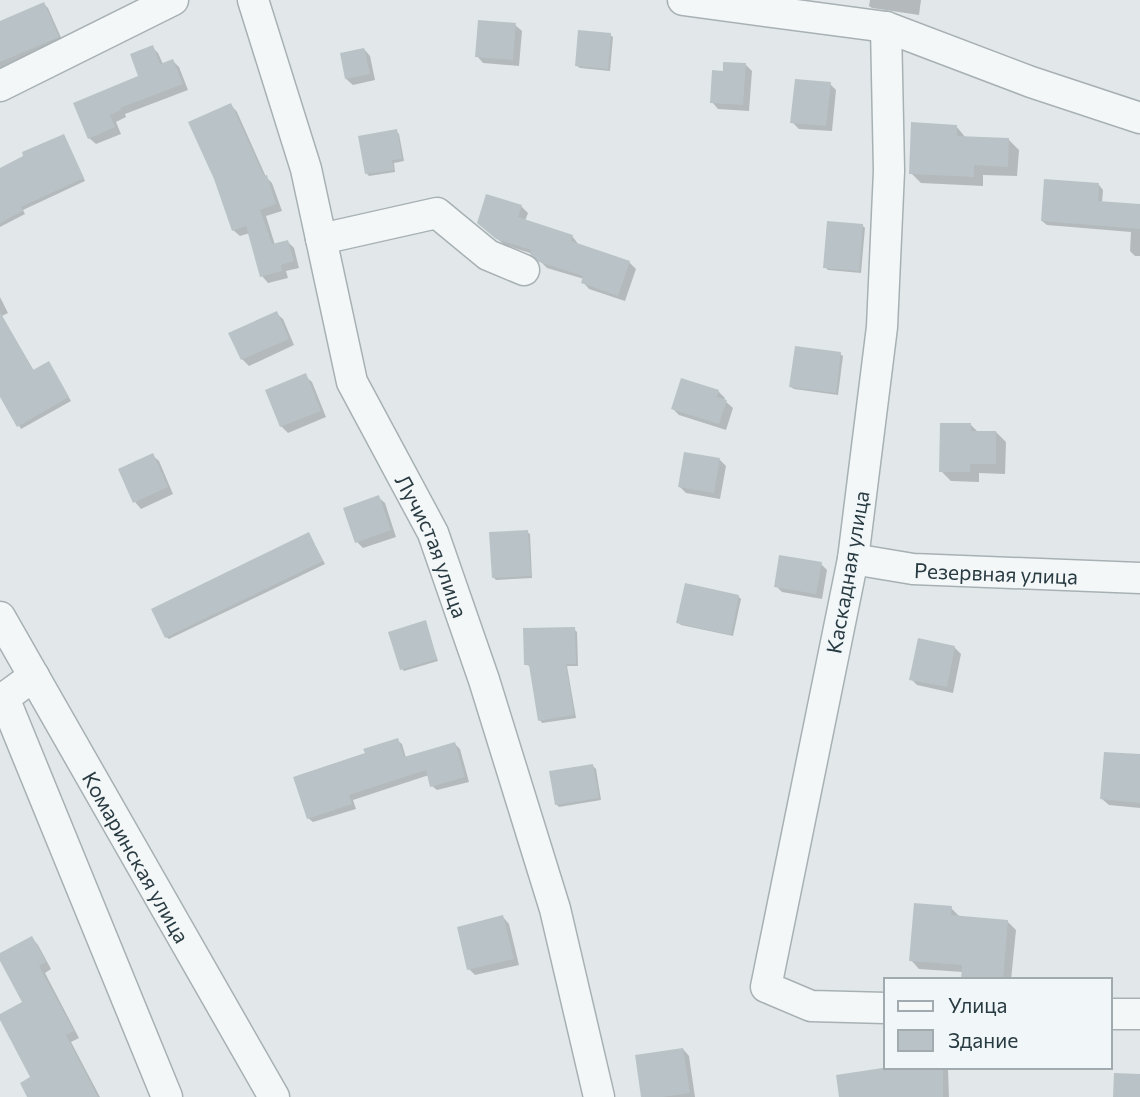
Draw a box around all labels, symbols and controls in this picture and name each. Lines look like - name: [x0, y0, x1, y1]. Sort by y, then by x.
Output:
- street label: Лучистая улица: [391, 470, 474, 621]
- street label: Каскадная улица: [820, 489, 874, 655]
- street label: Резервная улица: [914, 557, 1079, 588]
- street label: Комаринская улица: [78, 767, 196, 947]
- legend: [884, 978, 1112, 1069]
- text: Улица: [948, 992, 1007, 1017]
- text: Здание: [948, 1027, 1018, 1052]

